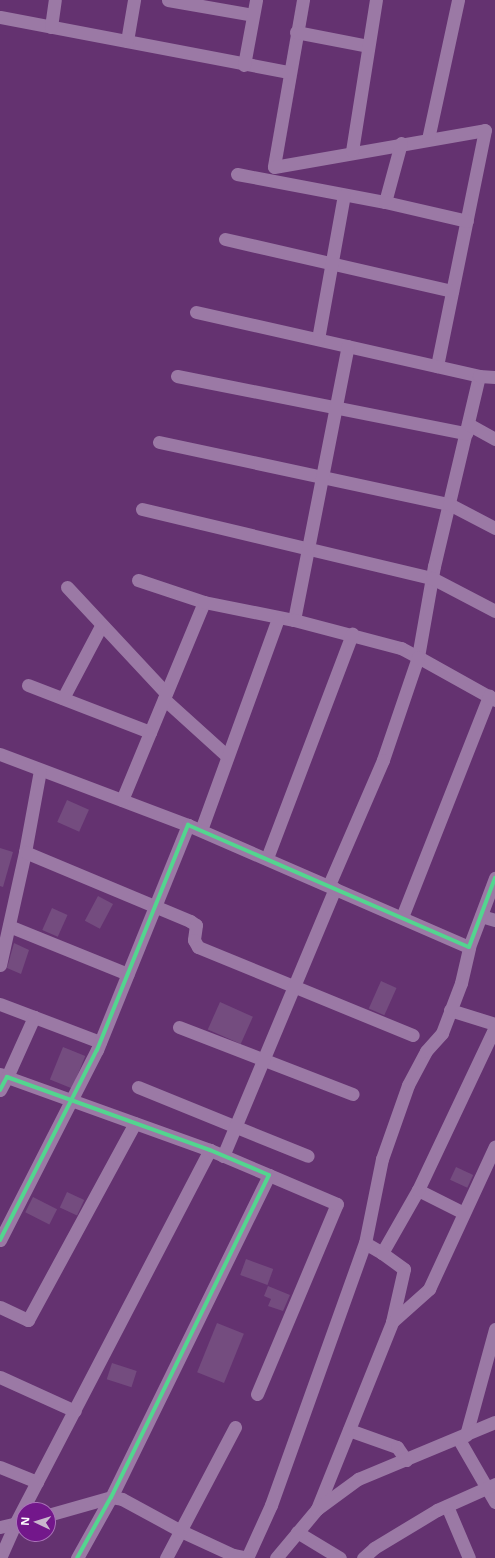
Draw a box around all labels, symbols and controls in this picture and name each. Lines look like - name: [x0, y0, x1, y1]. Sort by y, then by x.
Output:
- north arrow: [16, 1502, 56, 1542]
- text: N: [17, 1516, 32, 1526]

